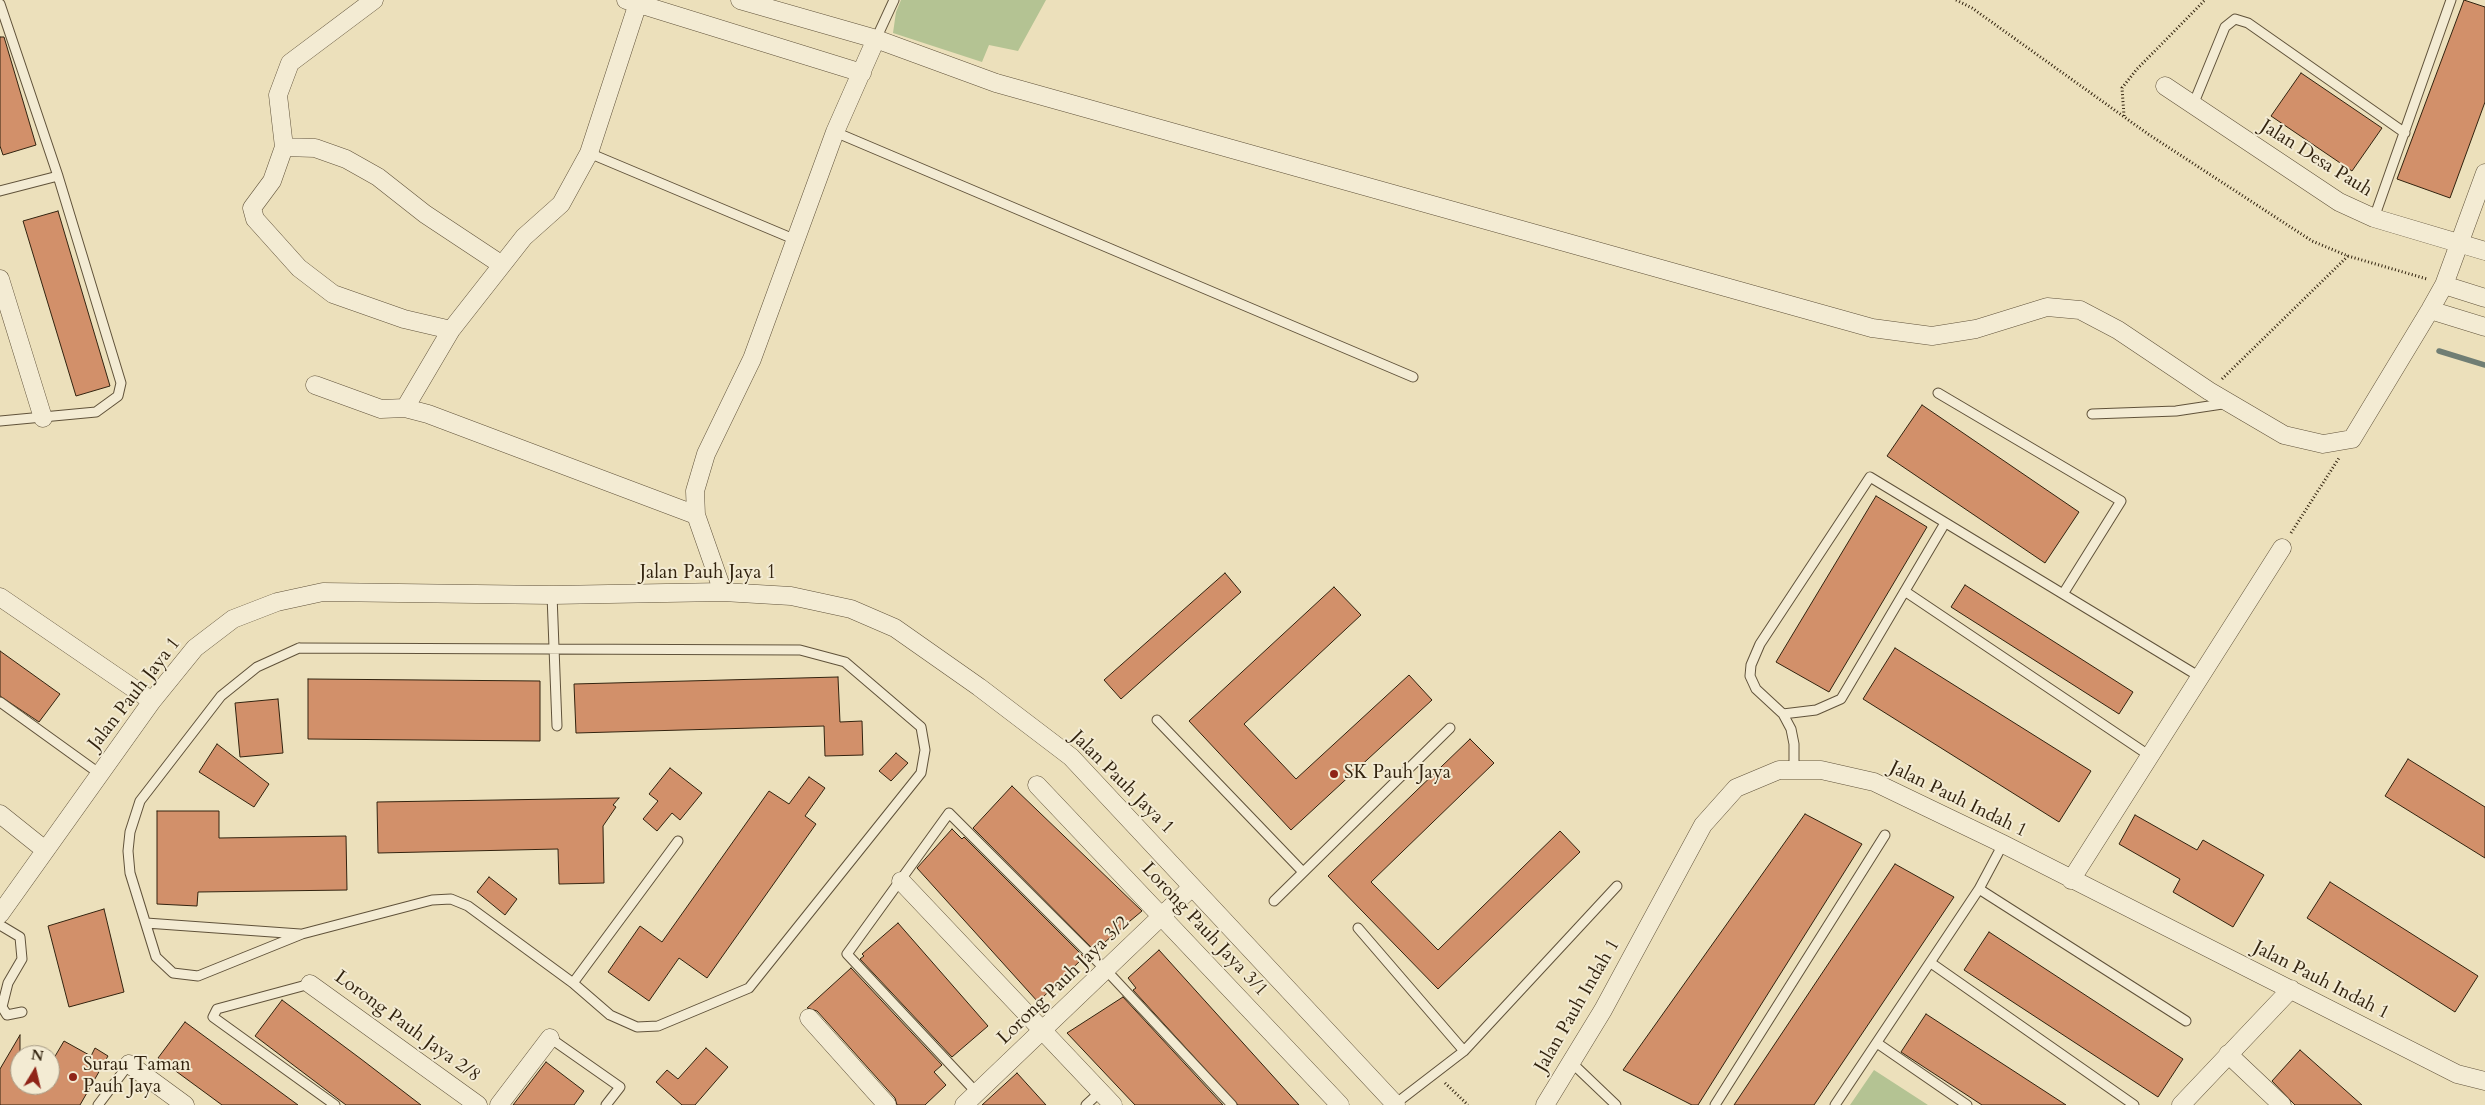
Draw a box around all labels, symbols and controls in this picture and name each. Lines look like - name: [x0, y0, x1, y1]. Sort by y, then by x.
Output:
- street label: Jalan Desa Pauh: [2256, 116, 2376, 202]
- street label: Jalan Pauh Jaya 1: [640, 563, 776, 585]
- street label: Jalan Pauh Jaya 1: [84, 633, 186, 755]
- street label: Jalan Pauh Jaya 1: [1066, 727, 1178, 839]
- street label: Jalan Pauh Indah 1: [1886, 757, 2030, 843]
- place label: SK Pauh Jaya: [1344, 763, 1451, 785]
- marker: SK Pauh Jaya: [1328, 768, 1340, 780]
- street label: Lorong Pauh Jaya 3/1: [1136, 858, 1272, 1002]
- street label: Lorong Pauh Jaya 3/2: [993, 912, 1135, 1050]
- street label: Jalan Pauh Indah 1: [1531, 935, 1625, 1077]
- street label: Jalan Pauh Indah 1: [2249, 937, 2393, 1025]
- street label: Lorong Pauh Jaya 2/8: [330, 966, 484, 1088]
- north arrow: [10, 1045, 60, 1095]
- text: N: [30, 1045, 45, 1066]
- place label: Surau Taman Pauh Jaya: [83, 1055, 191, 1099]
- marker: Surau Taman Pauh Jaya: [67, 1071, 79, 1083]

